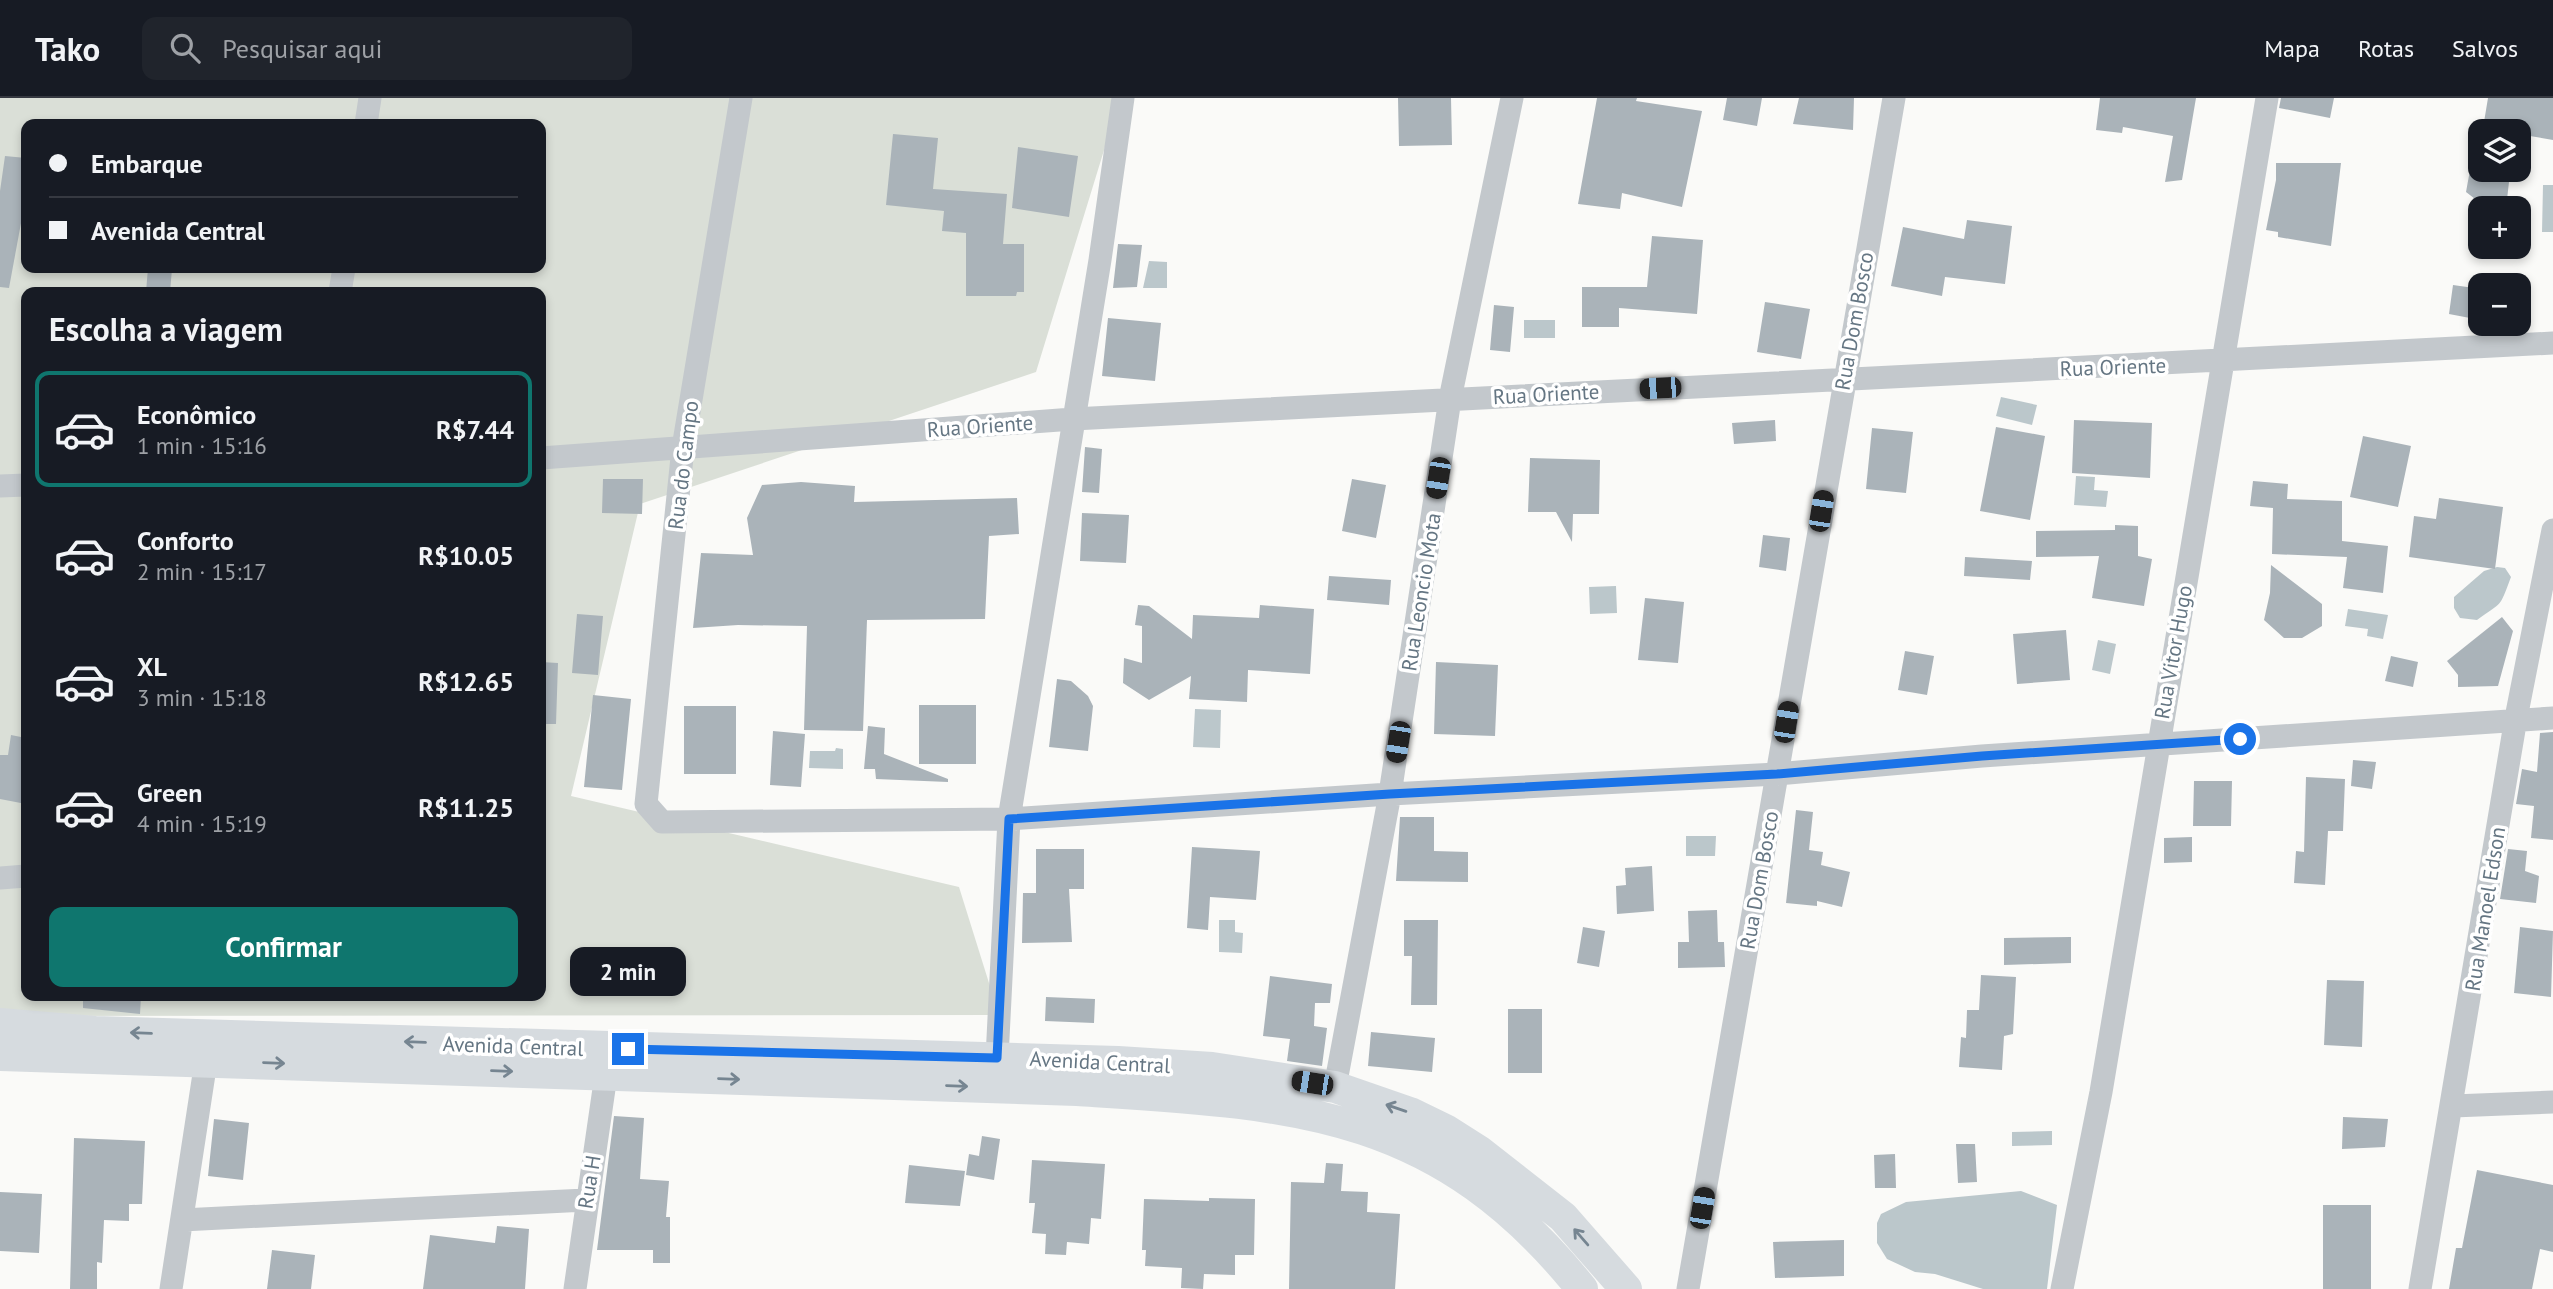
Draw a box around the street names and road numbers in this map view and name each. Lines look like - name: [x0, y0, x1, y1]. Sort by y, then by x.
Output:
- street label: Rua Dom Bosco: [1829, 250, 1879, 392]
- street label: Rua Oriente: [2059, 352, 2167, 382]
- street label: Rua Oriente: [1492, 378, 1600, 410]
- street label: Rua do Campo: [662, 399, 704, 531]
- street label: Rua Oriente: [926, 409, 1034, 443]
- street label: Rua Leoncio Mota: [1395, 511, 1447, 673]
- street label: Rua Vitor Hugo: [2148, 583, 2198, 721]
- street label: Rua Dom Bosco: [1734, 809, 1784, 951]
- street label: Rua Manoel Edson: [2459, 825, 2511, 993]
- street label: Avenida Central: [442, 1030, 584, 1062]
- street label: Avenida Central: [1029, 1045, 1171, 1079]
- street label: Rua H: [571, 1153, 607, 1211]

